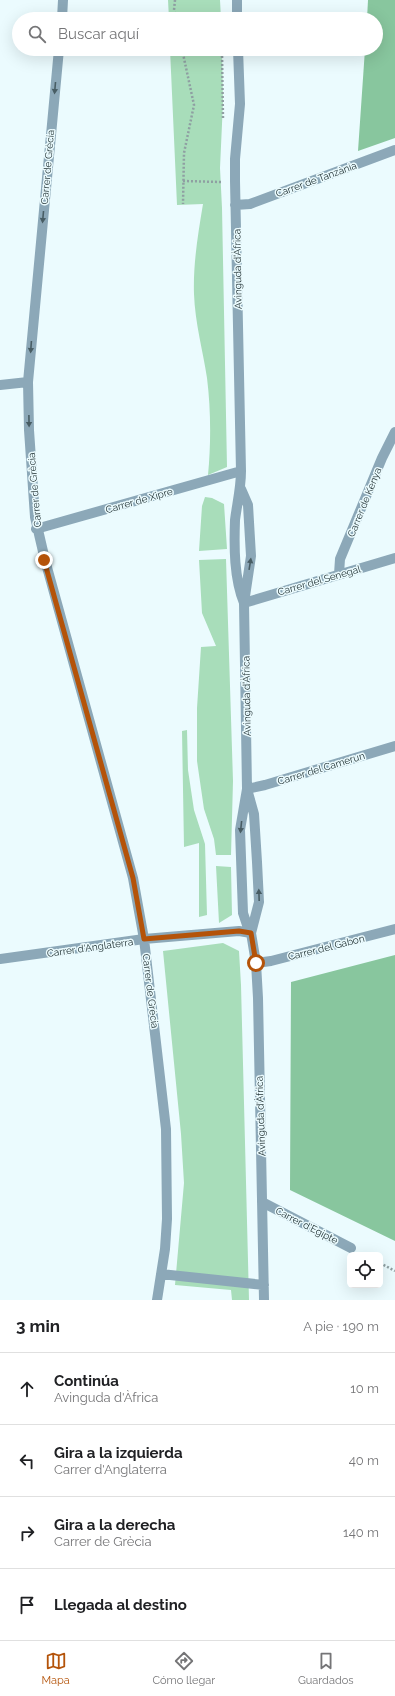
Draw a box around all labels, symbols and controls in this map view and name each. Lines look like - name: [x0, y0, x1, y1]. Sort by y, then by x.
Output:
- search box: [12, 12, 383, 56]
- icon: search: [26, 23, 48, 45]
- text: Buscar aquí: [58, 25, 139, 43]
- one-way arrow: [52, 82, 58, 94]
- street label: Carrer de Grècia: [39, 129, 56, 205]
- street label: Carrer de Tanzània: [274, 160, 358, 199]
- one-way arrow: [39, 211, 46, 223]
- street label: Avinguda d'Àfrica: [231, 229, 244, 309]
- one-way arrow: [27, 341, 34, 353]
- one-way arrow: [26, 415, 32, 428]
- street label: Carrer de Grècia: [26, 452, 43, 528]
- street label: Carrer de Kenya: [346, 466, 383, 539]
- street label: Carrer de Xipre: [104, 486, 174, 515]
- route end: [35, 551, 53, 569]
- one-way arrow: [247, 558, 253, 570]
- street label: Carrer del Senegal: [276, 563, 362, 598]
- street label: Avinguda d'Àfrica: [240, 656, 253, 736]
- street label: Carrer del Camerun: [276, 750, 366, 787]
- one-way arrow: [238, 821, 244, 833]
- one-way arrow: [255, 889, 262, 901]
- street label: Carrer del Gabon: [287, 933, 366, 962]
- street label: Carrer d'Anglaterra: [46, 936, 134, 959]
- street label: Carrer de Grècia: [140, 953, 161, 1029]
- route start: [247, 954, 265, 972]
- street label: Avinguda d'Àfrica: [254, 1076, 267, 1156]
- street label: Carrer d'Egipte: [274, 1205, 340, 1246]
- map controls: [347, 1252, 383, 1288]
- button: locate: [347, 1252, 383, 1288]
- text: 3 min: [16, 1316, 60, 1336]
- text: A pie · 190 m: [303, 1319, 379, 1334]
- text: Continúa: [54, 1372, 119, 1390]
- icon: ahead: [16, 1378, 38, 1400]
- text: 10 m: [350, 1381, 379, 1396]
- text: Avinguda d'Àfrica: [54, 1390, 158, 1405]
- text: Gira a la izquierda: [54, 1444, 183, 1462]
- icon: left: [16, 1450, 38, 1472]
- text: 40 m: [349, 1453, 379, 1468]
- text: Carrer d'Anglaterra: [54, 1462, 167, 1477]
- text: Gira a la derecha: [54, 1516, 175, 1534]
- icon: right: [16, 1522, 38, 1544]
- text: 140 m: [343, 1525, 379, 1540]
- text: Carrer de Grècia: [54, 1534, 152, 1549]
- icon: arrive: [16, 1594, 38, 1616]
- text: Llegada al destino: [54, 1596, 187, 1614]
- tab: Mapa: [41, 1650, 70, 1687]
- tab: Cómo llegar: [153, 1650, 215, 1687]
- tab: Guardados: [298, 1650, 354, 1687]

